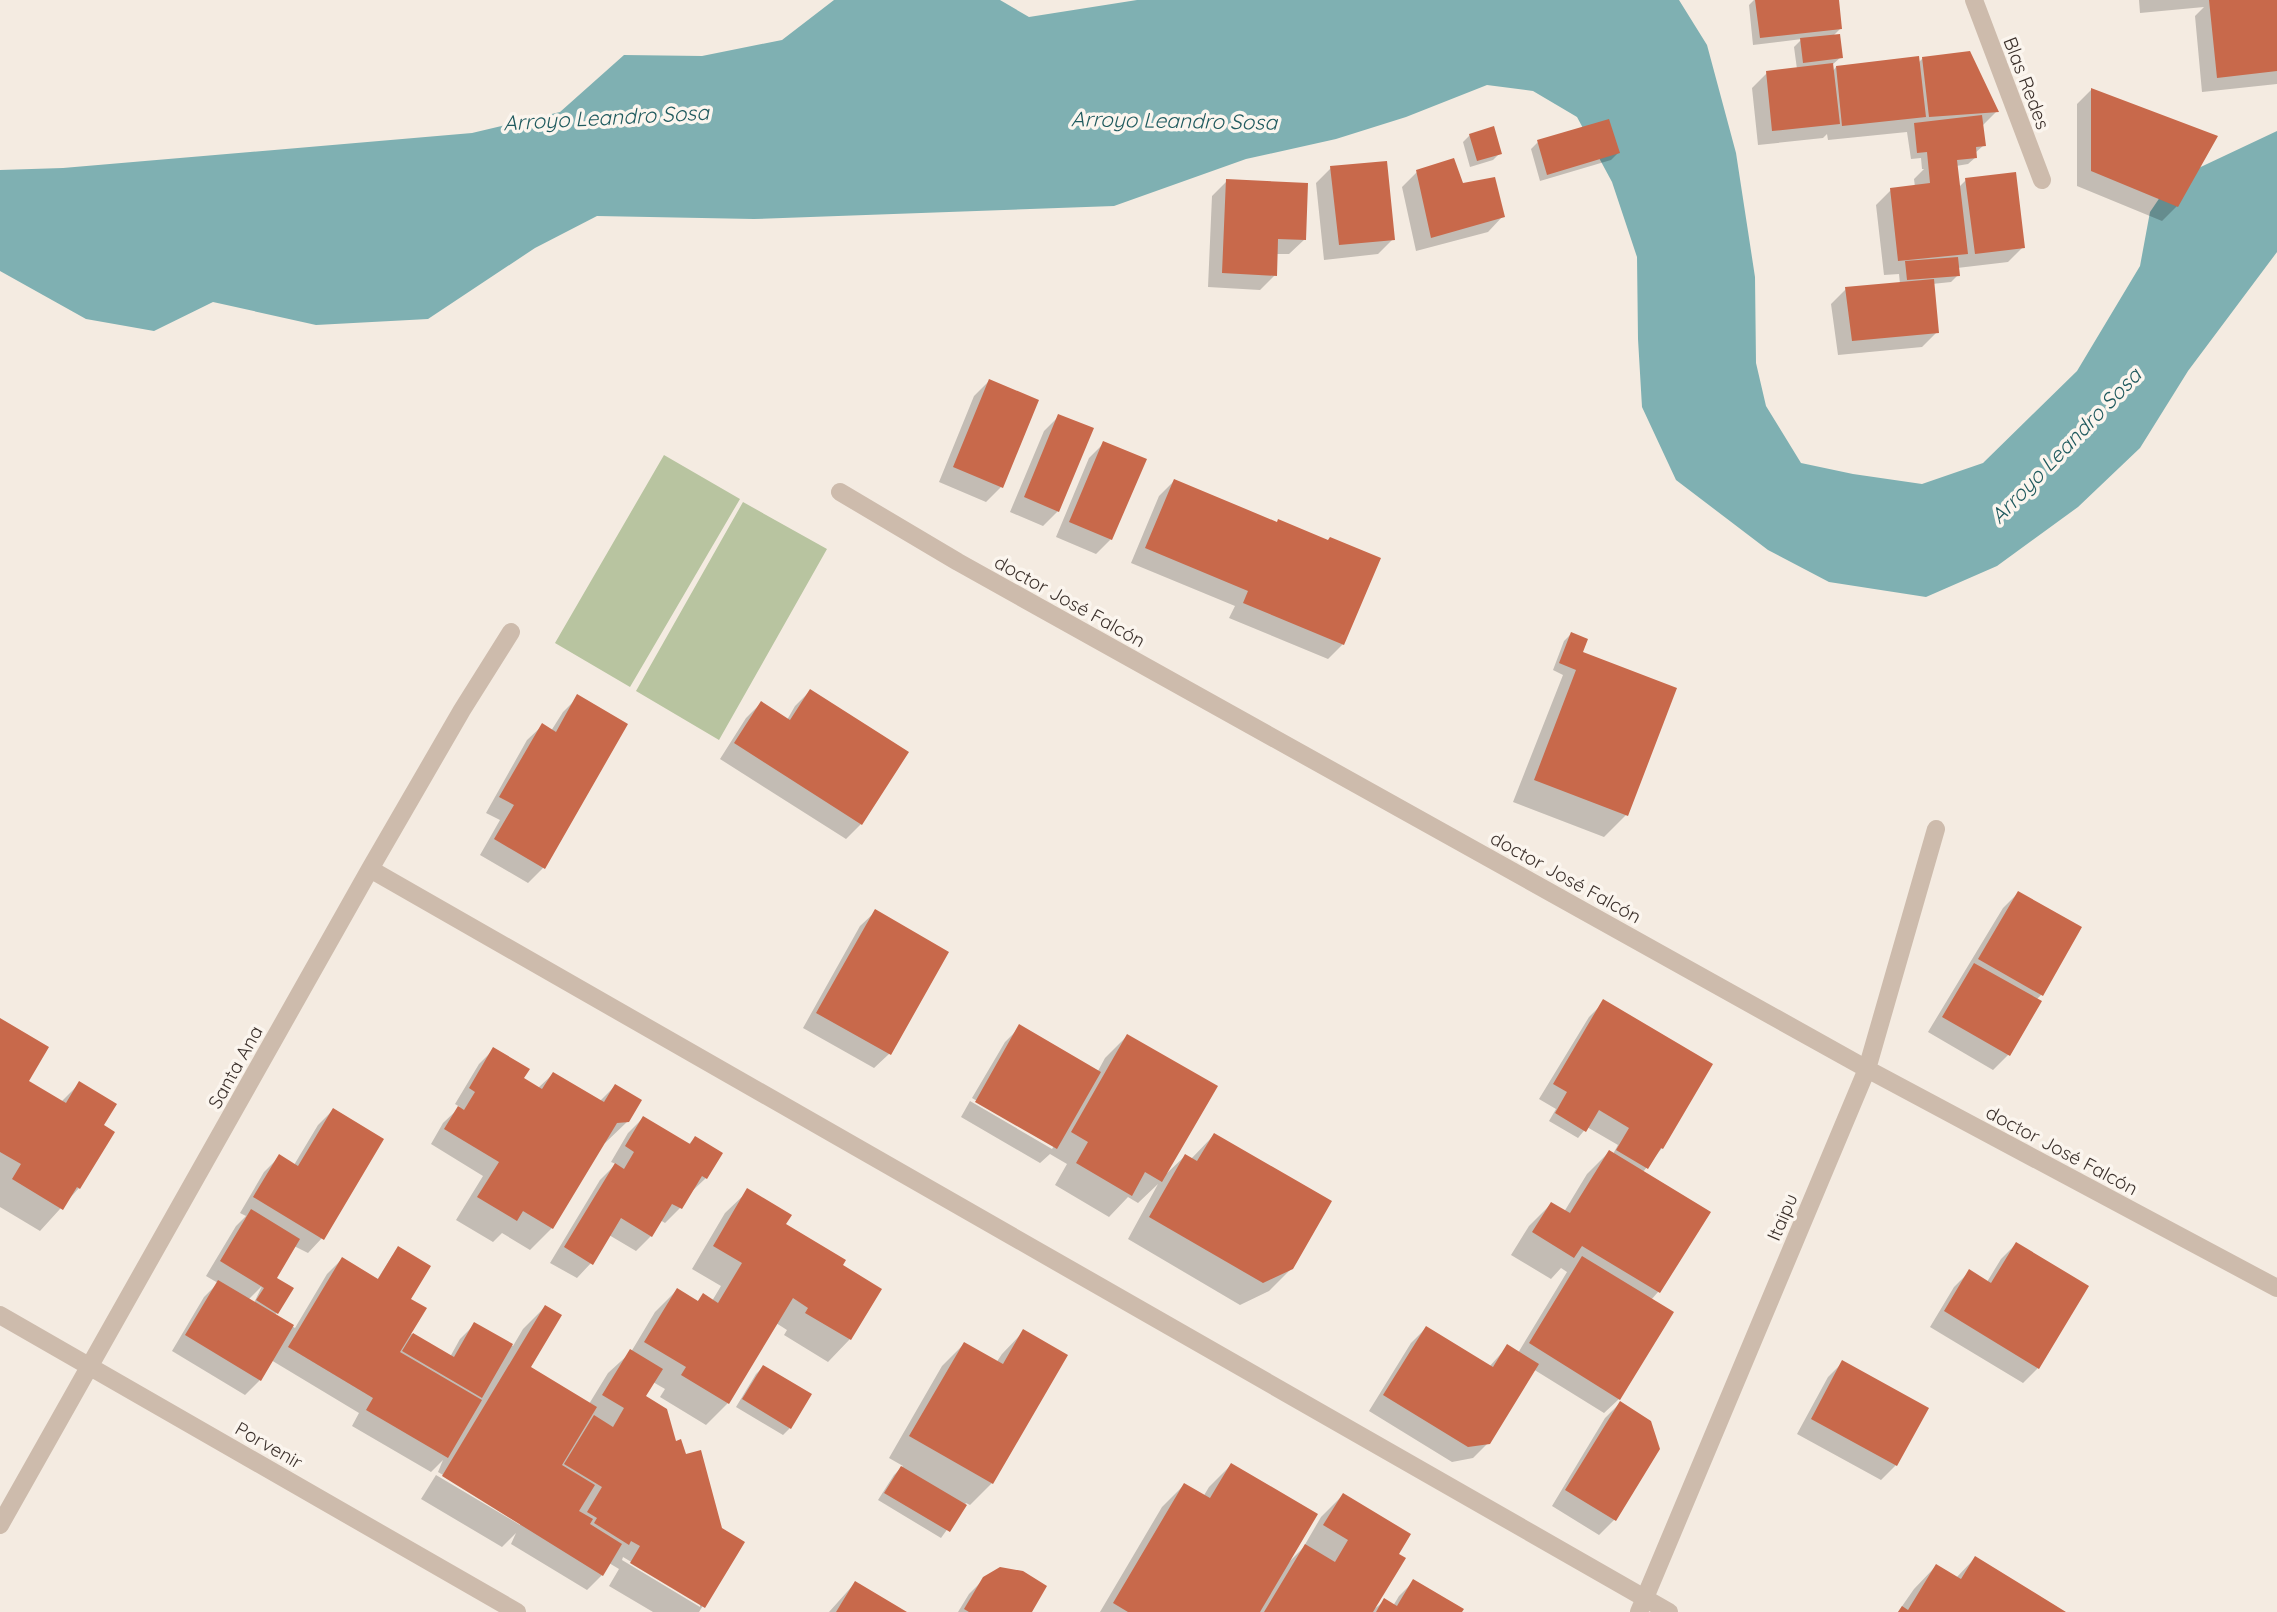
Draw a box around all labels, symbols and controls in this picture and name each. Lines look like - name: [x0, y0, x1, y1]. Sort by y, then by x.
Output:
- street label: Blas Redes: [1998, 34, 2056, 133]
- water label: Arroyo Leandro Sosa: [502, 99, 711, 135]
- water label: Arroyo Leandro Sosa: [1071, 105, 1279, 135]
- water label: Arroyo Leandro Sosa: [1984, 361, 2147, 529]
- street label: doctor José Falcón: [990, 550, 1150, 652]
- street label: doctor José Falcón: [1486, 826, 1646, 928]
- street label: Santa Ana: [202, 1021, 268, 1113]
- street label: doctor José Falcón: [1982, 1100, 2142, 1200]
- street label: Itaipu: [1761, 1190, 1803, 1244]
- street label: Porvenir: [231, 1416, 308, 1474]

